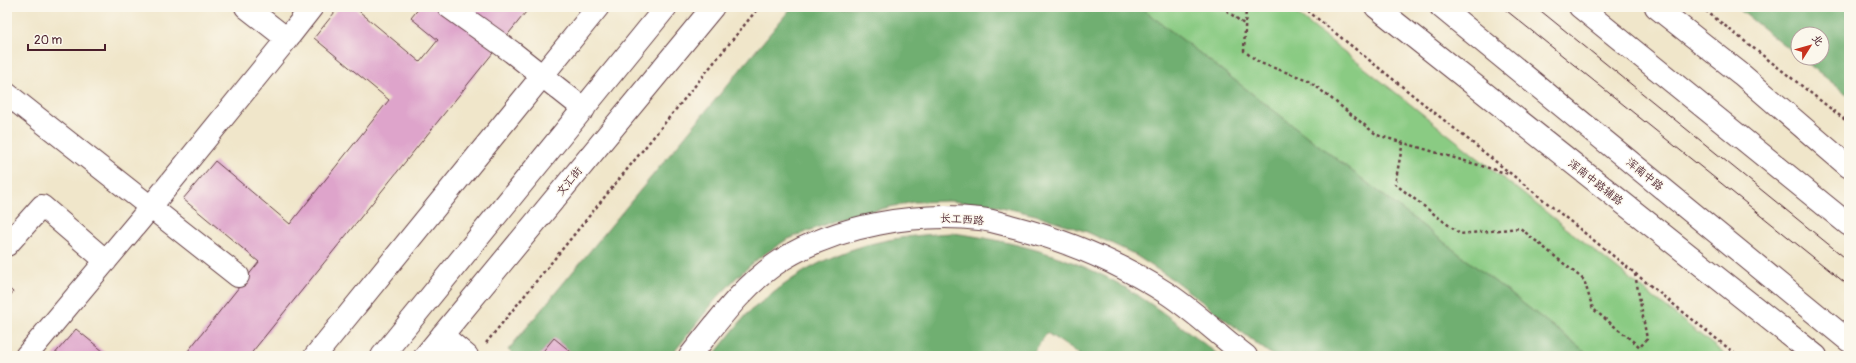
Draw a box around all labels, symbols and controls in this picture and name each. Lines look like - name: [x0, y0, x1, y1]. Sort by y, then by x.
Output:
- scale bar: [28, 26, 105, 52]
- north arrow: [1790, 26, 1830, 66]
- text: 北: [1809, 32, 1826, 49]
- text: 20 m: [34, 33, 63, 48]
- street label: 浑南中路: [1623, 155, 1666, 193]
- street label: 浑南中路辅路: [1566, 157, 1626, 208]
- street label: 文汇街: [554, 164, 586, 198]
- street label: 长工西路: [940, 211, 984, 228]

